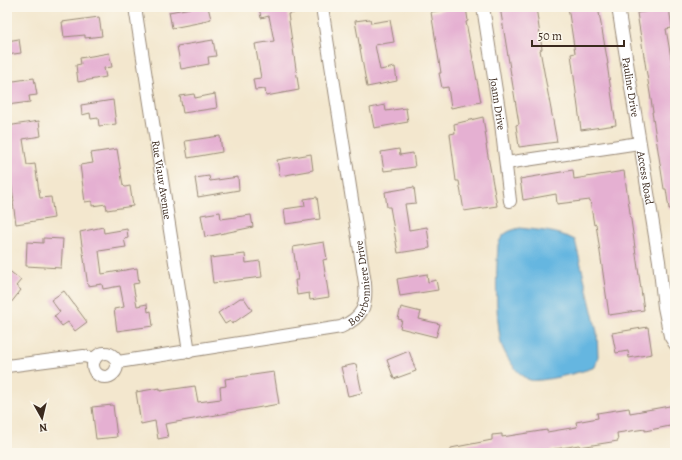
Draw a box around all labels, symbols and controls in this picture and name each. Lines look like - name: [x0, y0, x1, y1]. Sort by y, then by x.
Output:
- scale bar: [532, 22, 624, 48]
- text: 50 m: [538, 28, 562, 44]
- street label: Pauline Drive: [618, 56, 643, 118]
- street label: Joann Drive: [486, 77, 509, 131]
- street label: Rue Viauv Avenue: [148, 139, 175, 221]
- street label: Access Road: [633, 149, 657, 206]
- street label: Bourbonniere Drive: [345, 239, 373, 330]
- north arrow: [22, 398, 62, 438]
- text: N: [38, 419, 48, 435]

